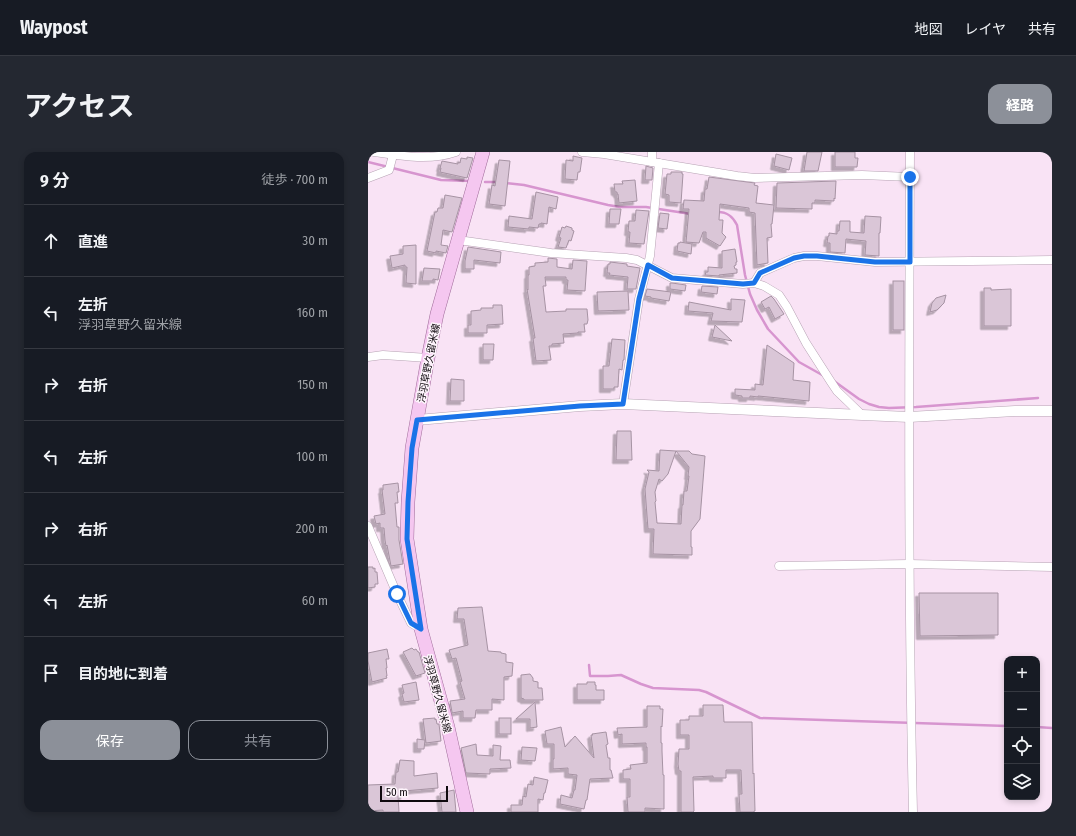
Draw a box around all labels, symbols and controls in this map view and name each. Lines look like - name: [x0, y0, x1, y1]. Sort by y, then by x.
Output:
- text: Waypost: [20, 16, 88, 39]
- text: 地図: [914, 21, 942, 38]
- text: レイヤ: [964, 21, 1006, 38]
- text: 共有: [1028, 21, 1056, 38]
- button: 経路: [988, 84, 1052, 124]
- text: アクセス: [24, 90, 135, 123]
- route end: [901, 168, 919, 186]
- text: 9 分: [40, 170, 69, 191]
- text: 徒歩 · 700 m: [261, 172, 328, 187]
- icon: ahead: [40, 230, 62, 252]
- text: 直進: [78, 233, 108, 251]
- text: 30 m: [302, 233, 328, 248]
- text: 左折: [78, 296, 108, 314]
- icon: left: [40, 302, 62, 324]
- text: 160 m: [297, 305, 328, 320]
- text: 浮羽草野久留米線: [78, 317, 182, 332]
- street label: 浮羽草野久留米線: [415, 323, 443, 404]
- icon: right: [40, 374, 62, 396]
- text: 右折: [78, 377, 108, 395]
- text: 150 m: [297, 377, 328, 392]
- icon: left: [40, 446, 62, 468]
- text: 左折: [78, 449, 108, 467]
- text: 100 m: [296, 449, 328, 464]
- icon: right: [40, 518, 62, 540]
- text: 右折: [78, 521, 108, 539]
- text: 200 m: [296, 521, 328, 536]
- route start: [388, 585, 406, 603]
- icon: left: [40, 590, 62, 612]
- text: 左折: [78, 593, 108, 611]
- text: 60 m: [302, 593, 328, 608]
- street label: 浮羽草野久留米線: [421, 654, 453, 734]
- map controls: [1004, 656, 1040, 800]
- button: +: [1004, 656, 1040, 692]
- icon: arrive: [40, 662, 62, 684]
- text: 目的地に到着: [78, 665, 168, 683]
- button: −: [1004, 692, 1040, 728]
- button: 保存: [40, 720, 180, 760]
- button: 共有: [188, 720, 328, 760]
- button: locate: [1004, 728, 1040, 764]
- button: layers: [1004, 764, 1040, 800]
- scale bar: [380, 784, 448, 803]
- text: 50 m: [386, 786, 408, 799]

